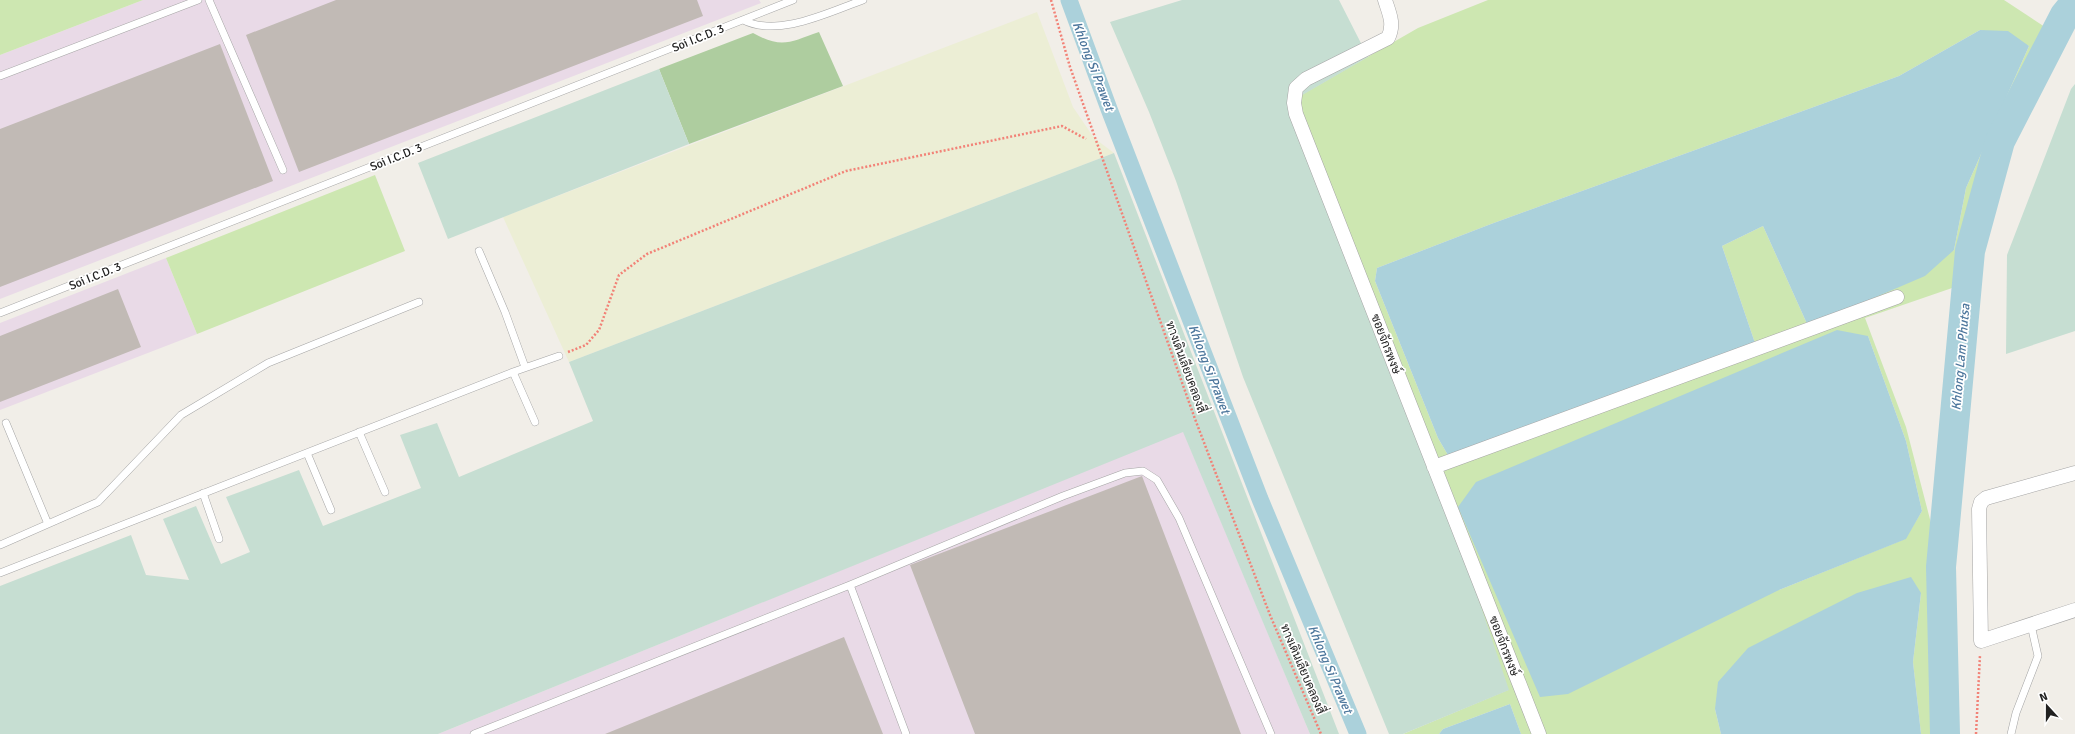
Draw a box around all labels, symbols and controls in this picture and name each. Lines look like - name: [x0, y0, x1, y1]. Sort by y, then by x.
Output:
- water label: Khlong Si Prawet: [1069, 19, 1118, 115]
- street label: Soi I.C.D. 3: [670, 21, 727, 56]
- street label: Soi I.C.D. 3: [368, 140, 425, 175]
- street label: Soi I.C.D. 3: [67, 259, 124, 294]
- water label: Khlong Lam Phutsa: [1948, 303, 1974, 411]
- street label: ซอยจักรพงษ์: [1367, 312, 1405, 377]
- street label: ทางเดินเลียบคลองสี่: [1162, 318, 1213, 415]
- water label: Khlong Si Prawet: [1185, 322, 1234, 418]
- street label: ซอยจักรพงษ์: [1485, 614, 1523, 679]
- street label: ทางเดินเลียบคลองสี่: [1277, 620, 1332, 717]
- water label: Khlong Si Prawet: [1304, 623, 1356, 717]
- north arrow: [2027, 686, 2067, 726]
- text: N: [2038, 690, 2049, 705]

